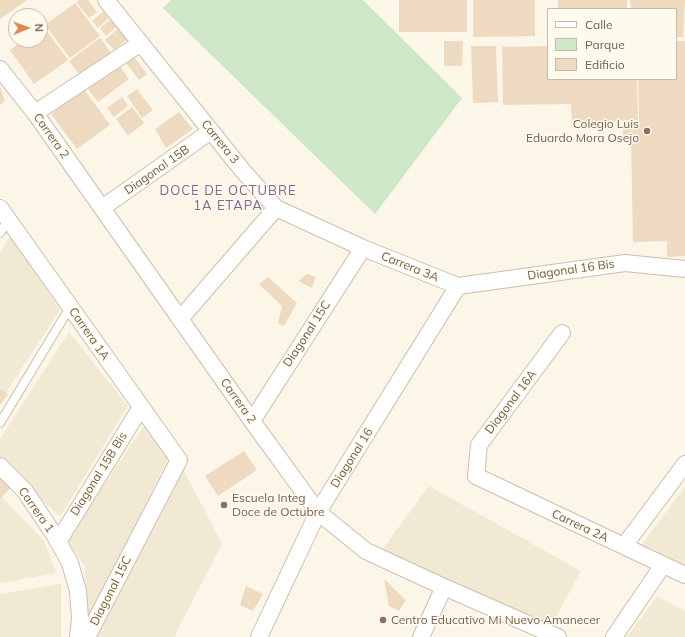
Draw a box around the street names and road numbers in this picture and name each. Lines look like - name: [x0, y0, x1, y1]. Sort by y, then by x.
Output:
- street label: Carrera 2: [30, 110, 72, 162]
- street label: Carrera 3: [198, 117, 242, 167]
- street label: Diagonal 15B: [122, 142, 192, 198]
- street label: Carrera 3A: [379, 249, 441, 285]
- street label: Diagonal 16 Bis: [527, 257, 615, 283]
- street label: Diagonal 15C: [280, 298, 334, 370]
- street label: Carrera 1A: [66, 305, 112, 363]
- street label: Diagonal 16A: [482, 367, 540, 437]
- street label: Carrera 2: [217, 375, 259, 427]
- street label: Diagonal 16: [328, 425, 376, 491]
- street label: Diagonal 15B Bis: [67, 429, 131, 519]
- street label: Carrera 1: [15, 484, 57, 536]
- street label: Carrera 2A: [549, 507, 611, 545]
- street label: Diagonal 15C: [87, 554, 135, 628]

